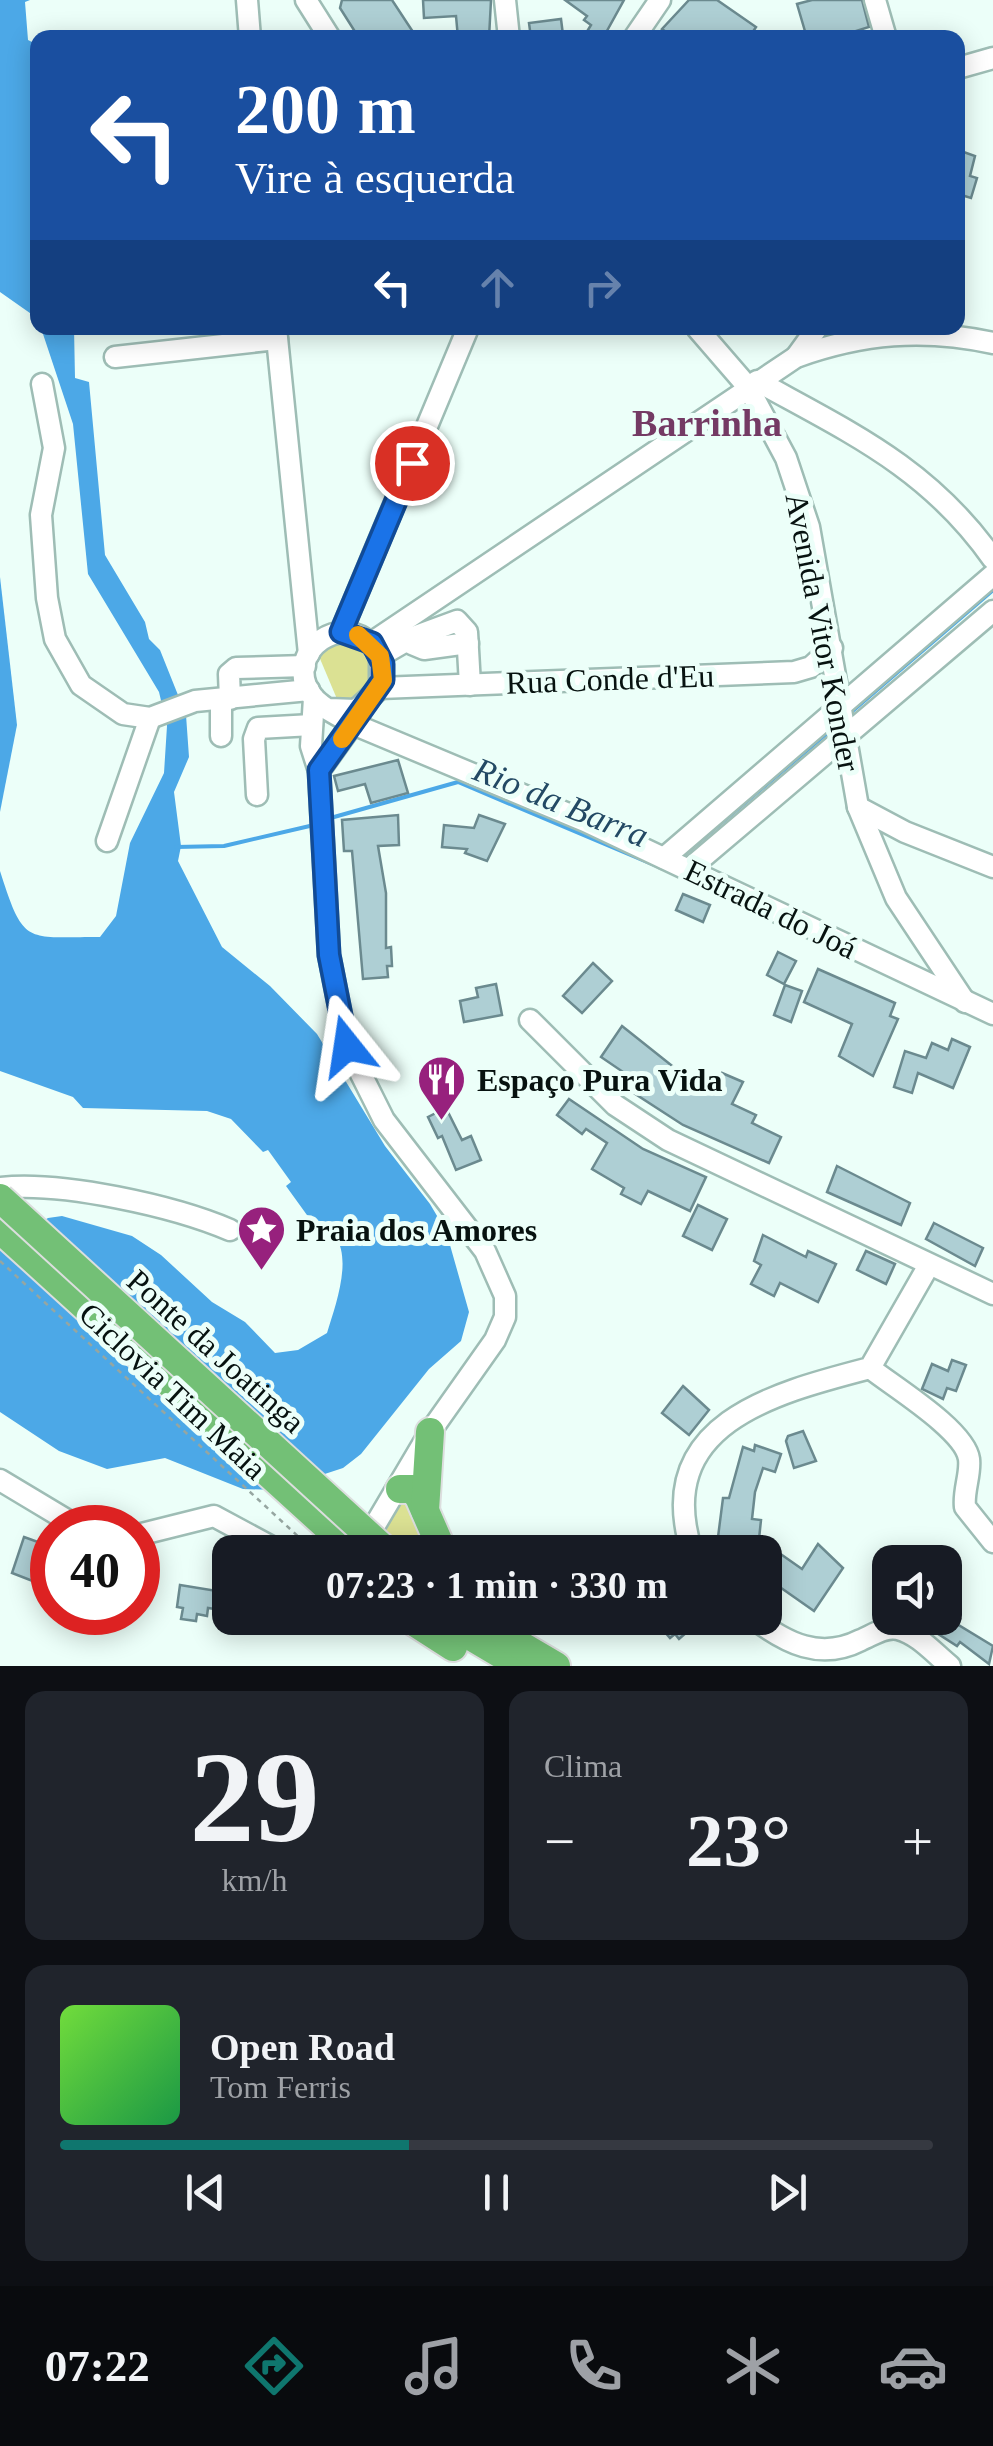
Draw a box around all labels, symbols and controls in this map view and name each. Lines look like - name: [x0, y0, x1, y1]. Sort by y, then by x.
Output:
- icon: left: [70, 70, 200, 200]
- text: 200 m: [235, 71, 416, 148]
- text: Vire à esquerda: [235, 153, 515, 203]
- icon: left: [365, 260, 420, 315]
- icon: ahead: [470, 260, 525, 315]
- icon: right: [575, 260, 630, 315]
- district label: Barrinha: [632, 402, 782, 444]
- pin: [370, 421, 455, 506]
- icon: arrive: [385, 436, 440, 491]
- street label: Avenida Vitor Konder: [778, 490, 868, 775]
- street label: Rua Conde d'Eu: [505, 657, 715, 701]
- water label: Rio da Barra: [467, 749, 654, 855]
- street label: Estrada do Joá: [679, 852, 863, 966]
- position arrow: [295, 994, 399, 1098]
- restaurant icon: Espaço Pura Vida: [416, 1054, 468, 1122]
- place label: Espaço Pura Vida: [477, 1062, 722, 1098]
- place icon: Praia dos Amores: [235, 1204, 287, 1272]
- place label: Praia dos Amores: [296, 1212, 537, 1248]
- street label: Ponte da Joatinga: [120, 1262, 312, 1440]
- street label: Ciclovia Tim Maia: [72, 1295, 274, 1487]
- speed limit sign: 40: [30, 1505, 160, 1635]
- map controls: [872, 1545, 962, 1635]
- button: sound: [872, 1545, 962, 1635]
- text: 07:23 · 1 min · 330 m: [326, 1564, 668, 1606]
- text: 29: [190, 1725, 320, 1869]
- text: Clima: [544, 1748, 622, 1784]
- text: 23°: [686, 1799, 791, 1882]
- text: −: [544, 1811, 575, 1872]
- text: +: [902, 1811, 933, 1872]
- text: km/h: [222, 1862, 287, 1898]
- text: Open Road: [210, 2026, 395, 2068]
- text: Tom Ferris: [210, 2069, 351, 2105]
- icon: previous: [178, 2165, 233, 2220]
- icon: pause: [469, 2165, 524, 2220]
- icon: next: [760, 2165, 815, 2220]
- icon: directions: [239, 2331, 309, 2401]
- icon: music: [399, 2331, 469, 2401]
- icon: phone: [559, 2331, 629, 2401]
- icon: climate: [718, 2331, 788, 2401]
- icon: car: [878, 2331, 948, 2401]
- text: 07:22: [45, 2341, 150, 2391]

